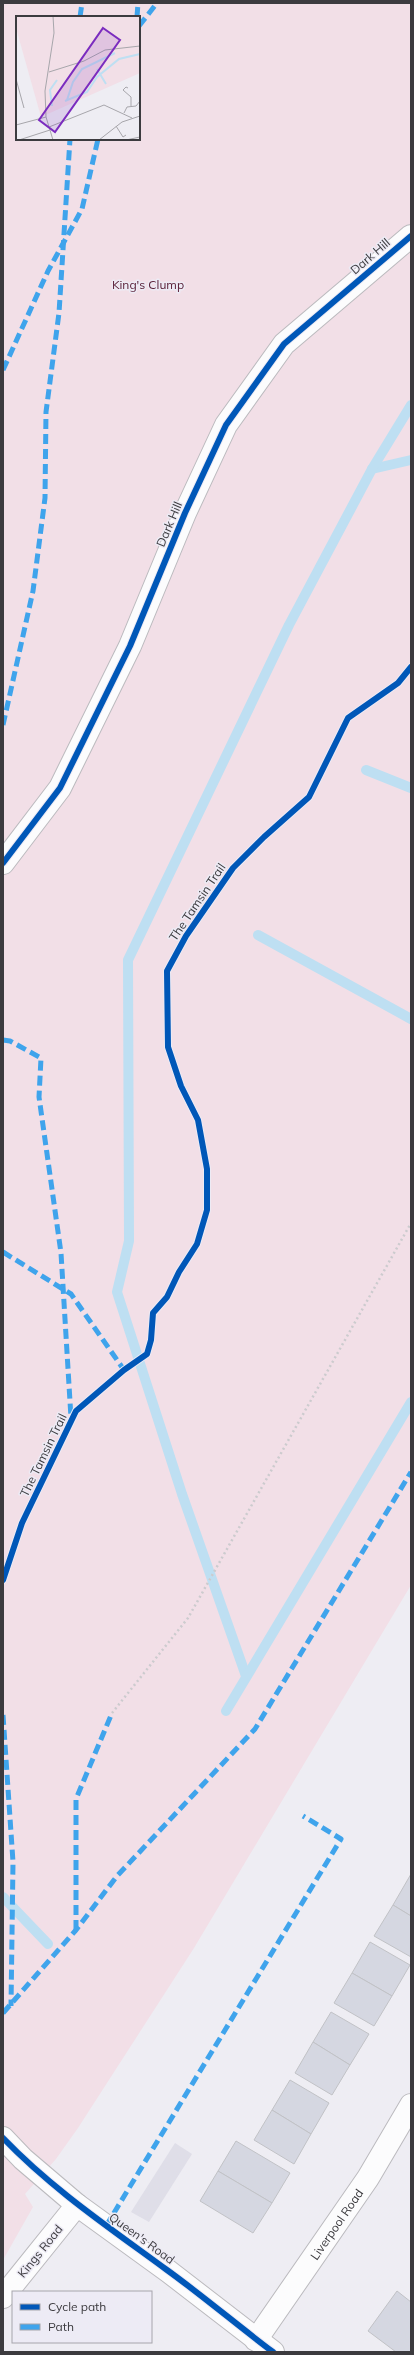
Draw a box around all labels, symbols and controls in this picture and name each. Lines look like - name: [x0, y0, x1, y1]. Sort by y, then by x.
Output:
- inset map: [16, 16, 140, 140]
- street label: Dark Hill: [347, 235, 393, 277]
- park label: King's Clump: [112, 277, 184, 292]
- street label: Dark Hill: [153, 499, 185, 549]
- street label: The Tamsin Trail: [165, 860, 229, 944]
- street label: The Tamsin Trail: [16, 1411, 70, 1499]
- street label: Liverpool Road: [306, 2186, 366, 2262]
- street label: Queen's Road: [106, 2209, 178, 2267]
- street label: Kings Road: [14, 2222, 66, 2280]
- legend: [12, 2291, 152, 2343]
- text: Cycle path: [48, 2299, 106, 2314]
- text: Path: [48, 2319, 74, 2334]

